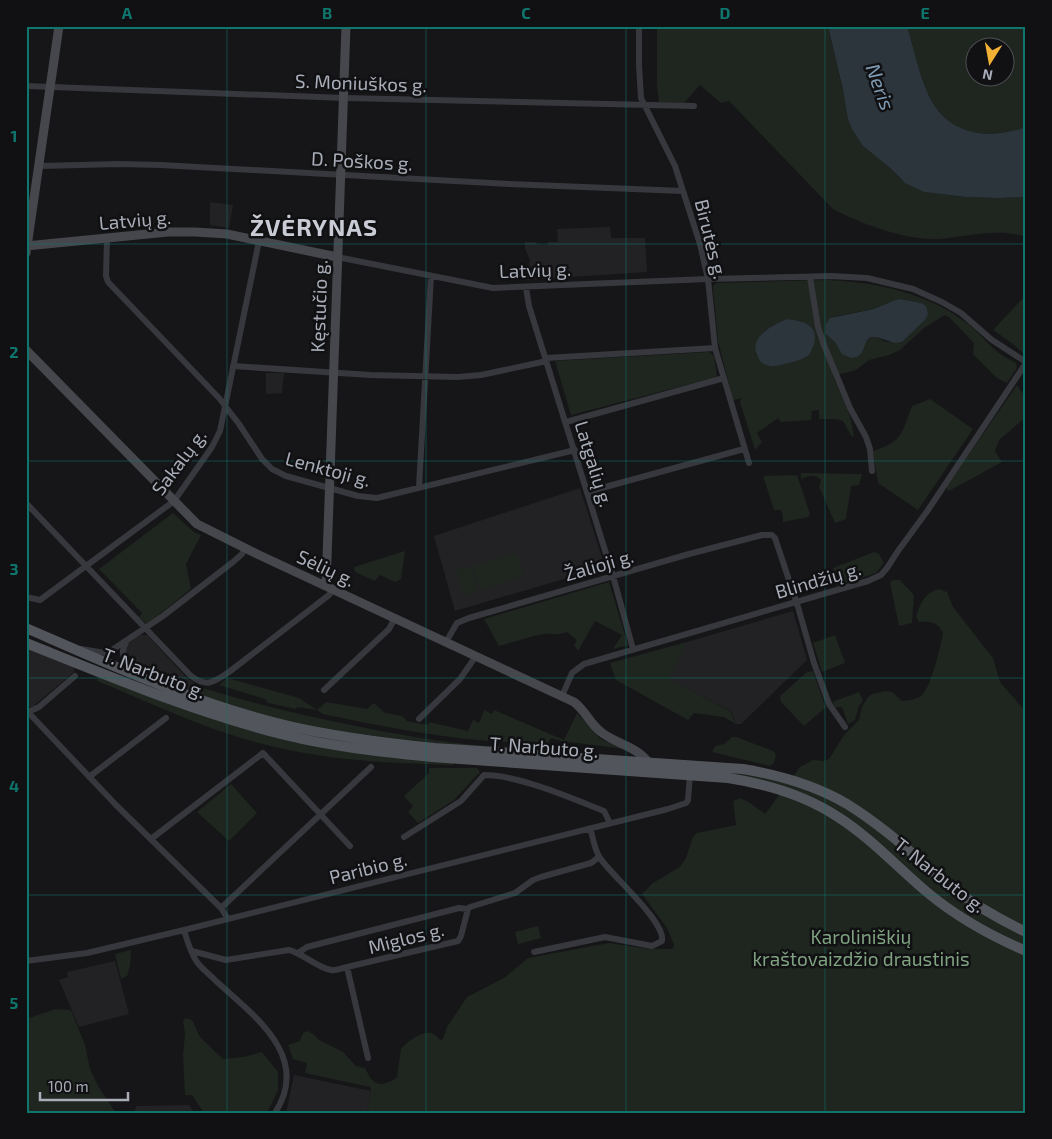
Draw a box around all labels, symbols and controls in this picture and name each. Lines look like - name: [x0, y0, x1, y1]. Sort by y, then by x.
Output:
- text: A: [122, 3, 133, 22]
- text: B: [322, 3, 332, 22]
- text: C: [521, 3, 531, 22]
- text: D: [720, 3, 731, 22]
- text: E: [920, 3, 930, 22]
- north arrow: [964, 38, 1014, 88]
- water label: Neris: [861, 60, 900, 113]
- text: N: [981, 66, 994, 85]
- street label: S. Moniuškos g.: [295, 69, 427, 96]
- text: 1: [11, 126, 17, 145]
- street label: D. Poškos g.: [311, 146, 413, 175]
- street label: Birutės g.: [691, 197, 732, 281]
- street label: Latvių g.: [98, 205, 172, 234]
- district label: ŽVĖRYNAS: [250, 212, 378, 241]
- street label: Latvių g.: [498, 257, 571, 282]
- street label: Kęstučio g.: [305, 259, 332, 353]
- text: 2: [9, 342, 19, 361]
- street label: Latgalių g.: [571, 418, 618, 510]
- street label: Sakalų g.: [146, 424, 211, 499]
- street label: Lenktoji g.: [283, 446, 373, 491]
- street label: Sėlių g.: [294, 544, 359, 591]
- street label: Žalioji g.: [562, 544, 636, 585]
- street label: Blindžių g.: [772, 556, 864, 603]
- text: 3: [9, 559, 19, 578]
- street label: T. Narbuto g.: [99, 642, 209, 703]
- street label: T. Narbuto g.: [489, 731, 599, 762]
- text: 4: [9, 776, 19, 795]
- street label: T. Narbuto g.: [890, 832, 990, 917]
- street label: Paribio g.: [327, 847, 409, 888]
- street label: Miglos g.: [366, 917, 446, 958]
- park label: Karoliniškių kraštovaizdžio draustinis: [752, 925, 970, 970]
- text: 5: [10, 993, 19, 1012]
- scale bar: [40, 1069, 128, 1101]
- text: 100 m: [48, 1077, 89, 1095]

